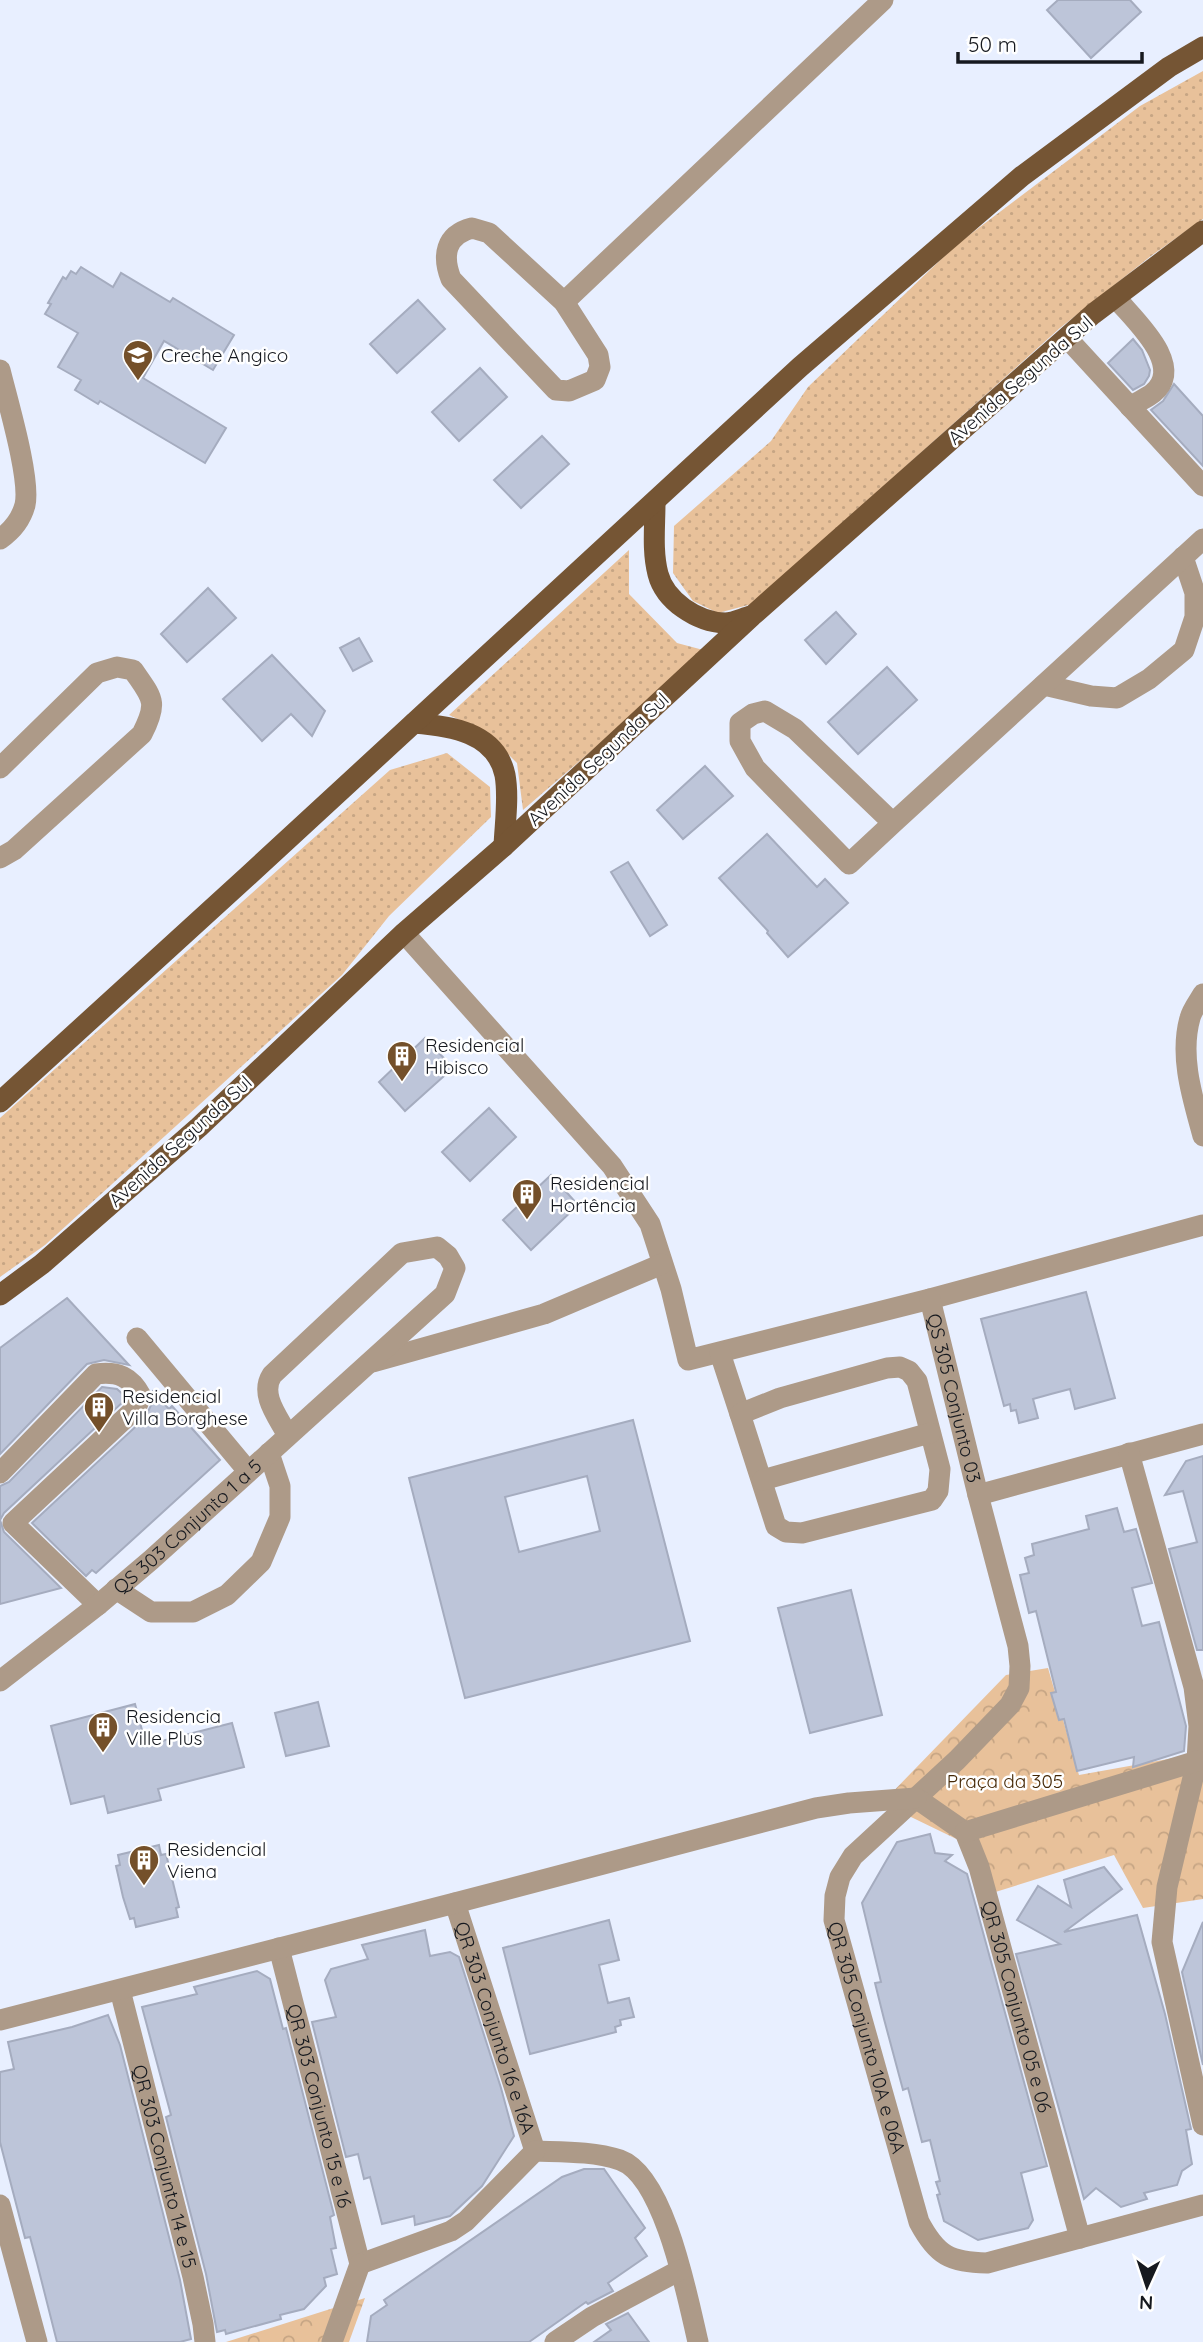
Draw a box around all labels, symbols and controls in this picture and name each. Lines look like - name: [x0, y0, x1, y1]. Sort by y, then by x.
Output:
- scale bar: [958, 21, 1142, 65]
- text: 50 m: [968, 31, 1017, 57]
- street label: Avenida Segunda Sul: [942, 310, 1098, 450]
- school or university icon: Creche Angico: [121, 338, 155, 382]
- place label: Creche Angico: [161, 343, 288, 367]
- street label: Avenida Segunda Sul: [522, 687, 674, 831]
- place label: Residencial Hibisco: [425, 1033, 524, 1079]
- building icon: Residencial Hibisco: [385, 1039, 419, 1083]
- street label: Avenida Segunda Sul: [103, 1070, 257, 1212]
- place label: Residencial Hortência: [550, 1171, 649, 1217]
- building icon: Residencial Hortência: [510, 1177, 544, 1221]
- street label: QS 305 Conjunto 03: [922, 1311, 987, 1485]
- place label: Residencial Villa Borghese: [122, 1384, 248, 1430]
- building icon: Residencial Villa Borghese: [82, 1390, 116, 1434]
- street label: QS 303 Conjunto 1 a 5: [108, 1454, 267, 1599]
- place label: Residencia Ville Plus: [126, 1704, 221, 1750]
- building icon: Residencia Ville Plus: [86, 1710, 120, 1754]
- park label: Praça da 305: [947, 1769, 1063, 1793]
- place label: Residencial Viena: [167, 1837, 266, 1883]
- building icon: Residencial Viena: [127, 1843, 161, 1887]
- street label: QR 305 Conjunto 05 e 06: [977, 1898, 1057, 2115]
- street label: QR 303 Conjunto 16 e 16A: [450, 1918, 541, 2137]
- street label: QR 305 Conjunto 10A e 06A: [823, 1919, 911, 2156]
- street label: QR 303 Conjunto 15 e 16: [282, 2001, 357, 2210]
- street label: QR 303 Conjunto 14 e 15: [127, 2062, 202, 2271]
- north arrow: [1112, 2251, 1182, 2321]
- text: N: [1139, 2291, 1154, 2315]

